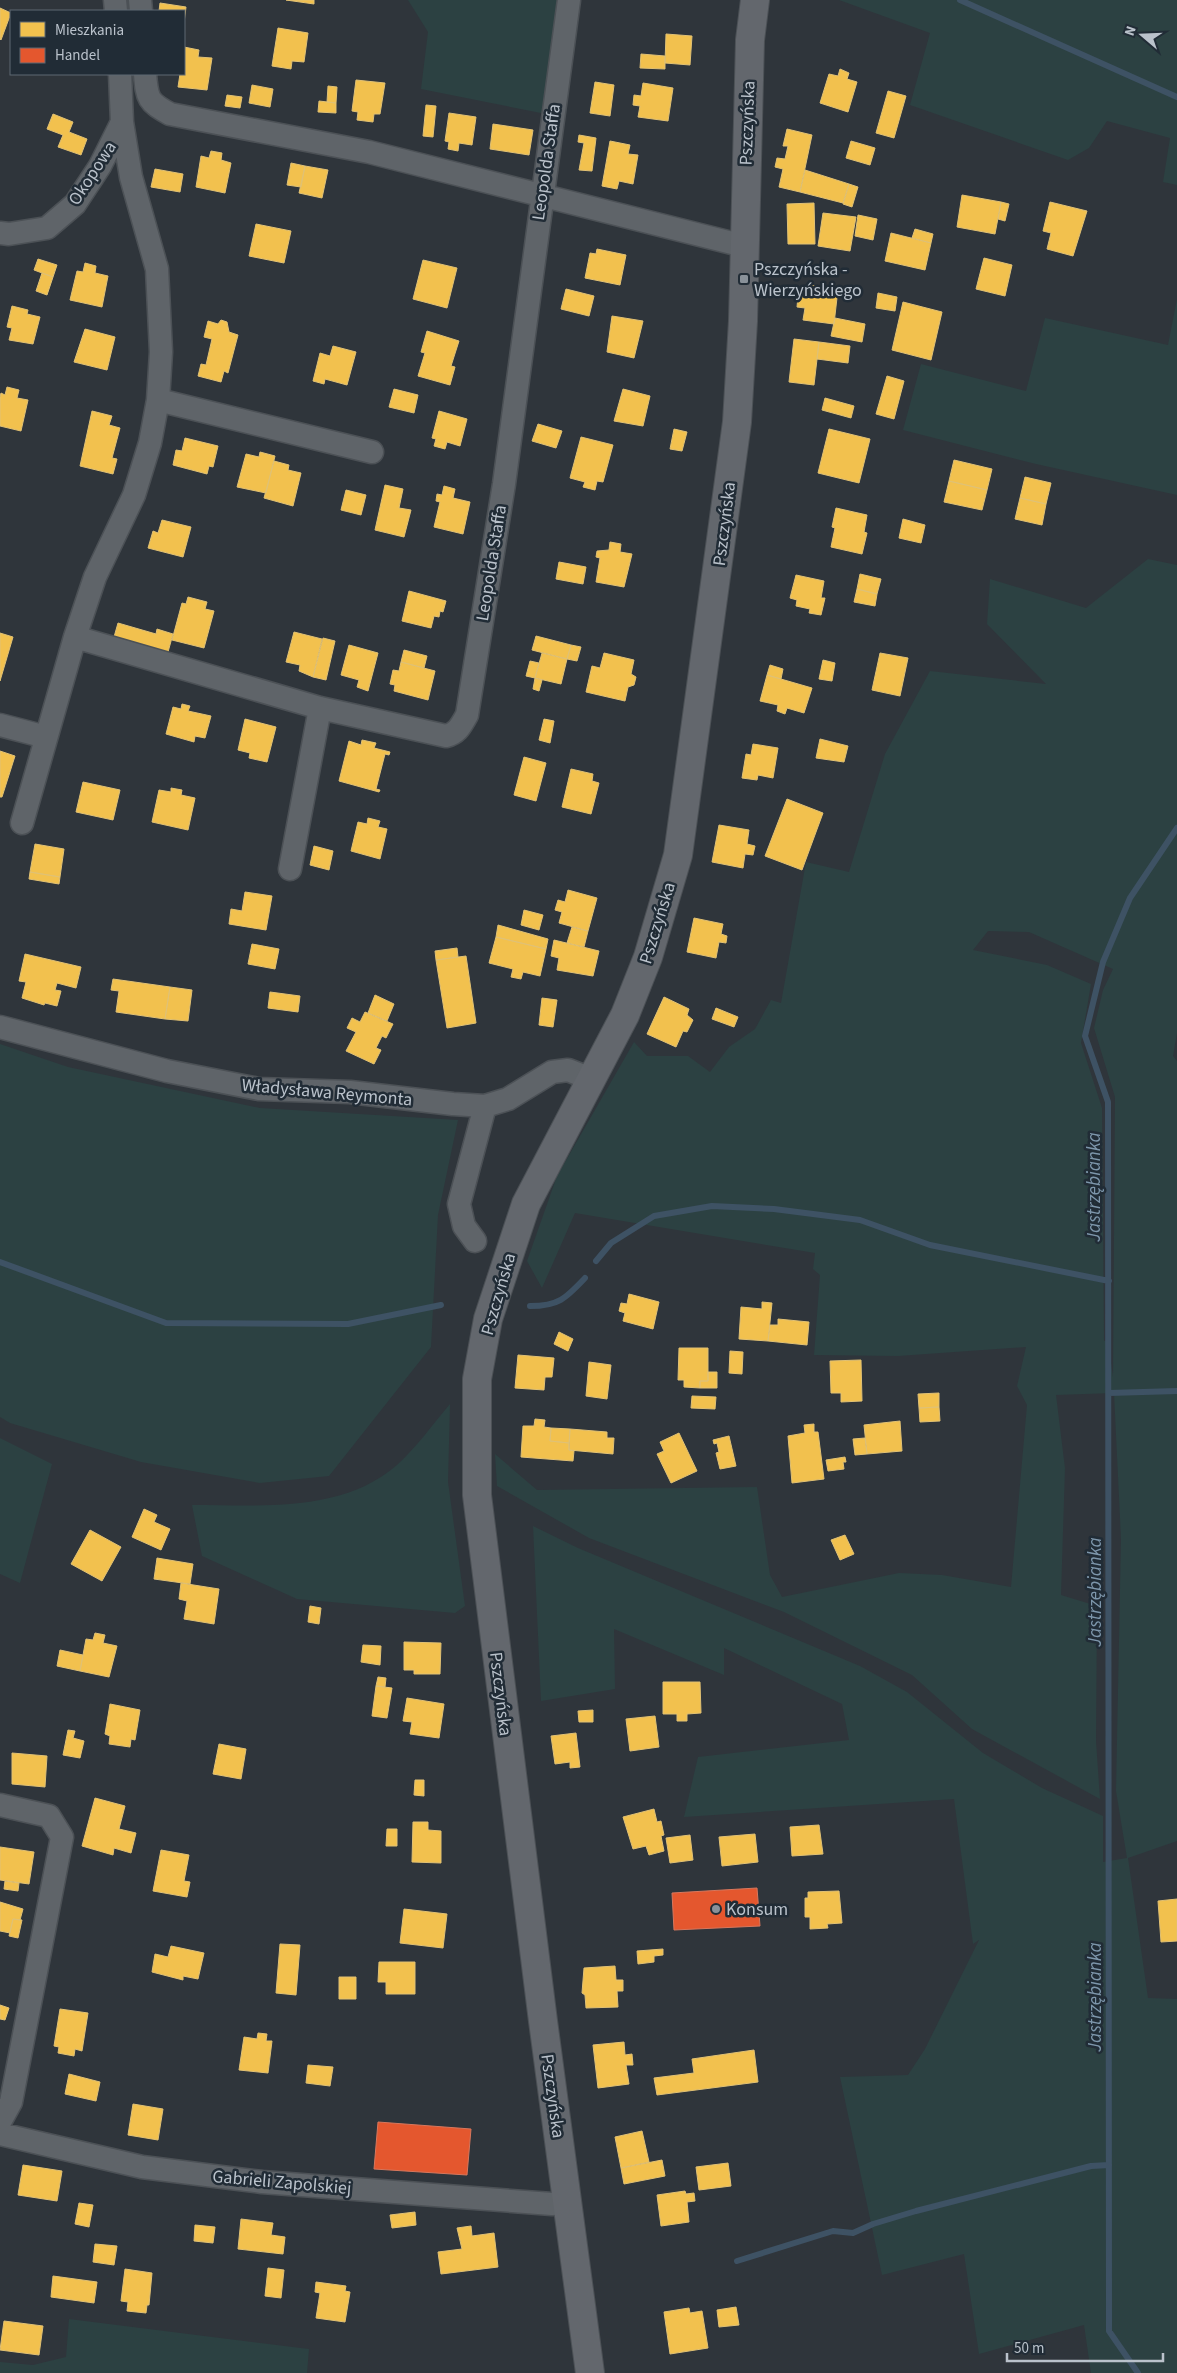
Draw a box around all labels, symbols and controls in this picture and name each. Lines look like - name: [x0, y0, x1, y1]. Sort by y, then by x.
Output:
- legend: [10, 10, 185, 75]
- north arrow: [1117, 10, 1167, 60]
- text: Mieszkania: [55, 20, 124, 41]
- text: N: [1120, 23, 1142, 39]
- text: Handel: [55, 45, 100, 66]
- street label: Pszczyńska: [734, 80, 761, 166]
- street label: Leopolda Staffa: [526, 102, 567, 222]
- street label: Okopowa: [62, 136, 122, 210]
- place label: Pszczyńska - Wierzyńskiego: [754, 257, 862, 303]
- marker: Pszczyńska - Wierzyńskiego: [738, 273, 750, 285]
- street label: Pszczyńska: [707, 481, 742, 567]
- street label: Leopolda Staffa: [470, 503, 513, 623]
- street label: Pszczyńska: [633, 879, 682, 967]
- street label: Władysława Reymonta: [241, 1073, 413, 1112]
- water label: Jastrzębianka: [1081, 1132, 1108, 1243]
- street label: Pszczyńska: [475, 1250, 522, 1338]
- water label: Jastrzębianka: [1082, 1537, 1109, 1648]
- street label: Pszczyńska: [483, 1651, 518, 1737]
- place label: Konsum: [726, 1897, 788, 1922]
- marker: Konsum: [710, 1903, 722, 1915]
- water label: Jastrzębianka: [1082, 1942, 1109, 2053]
- street label: Pszczyńska: [534, 2053, 571, 2140]
- street label: Gabrieli Zapolskiej: [211, 2164, 352, 2201]
- scale bar: [1007, 2330, 1163, 2362]
- text: 50 m: [1014, 2338, 1044, 2359]

